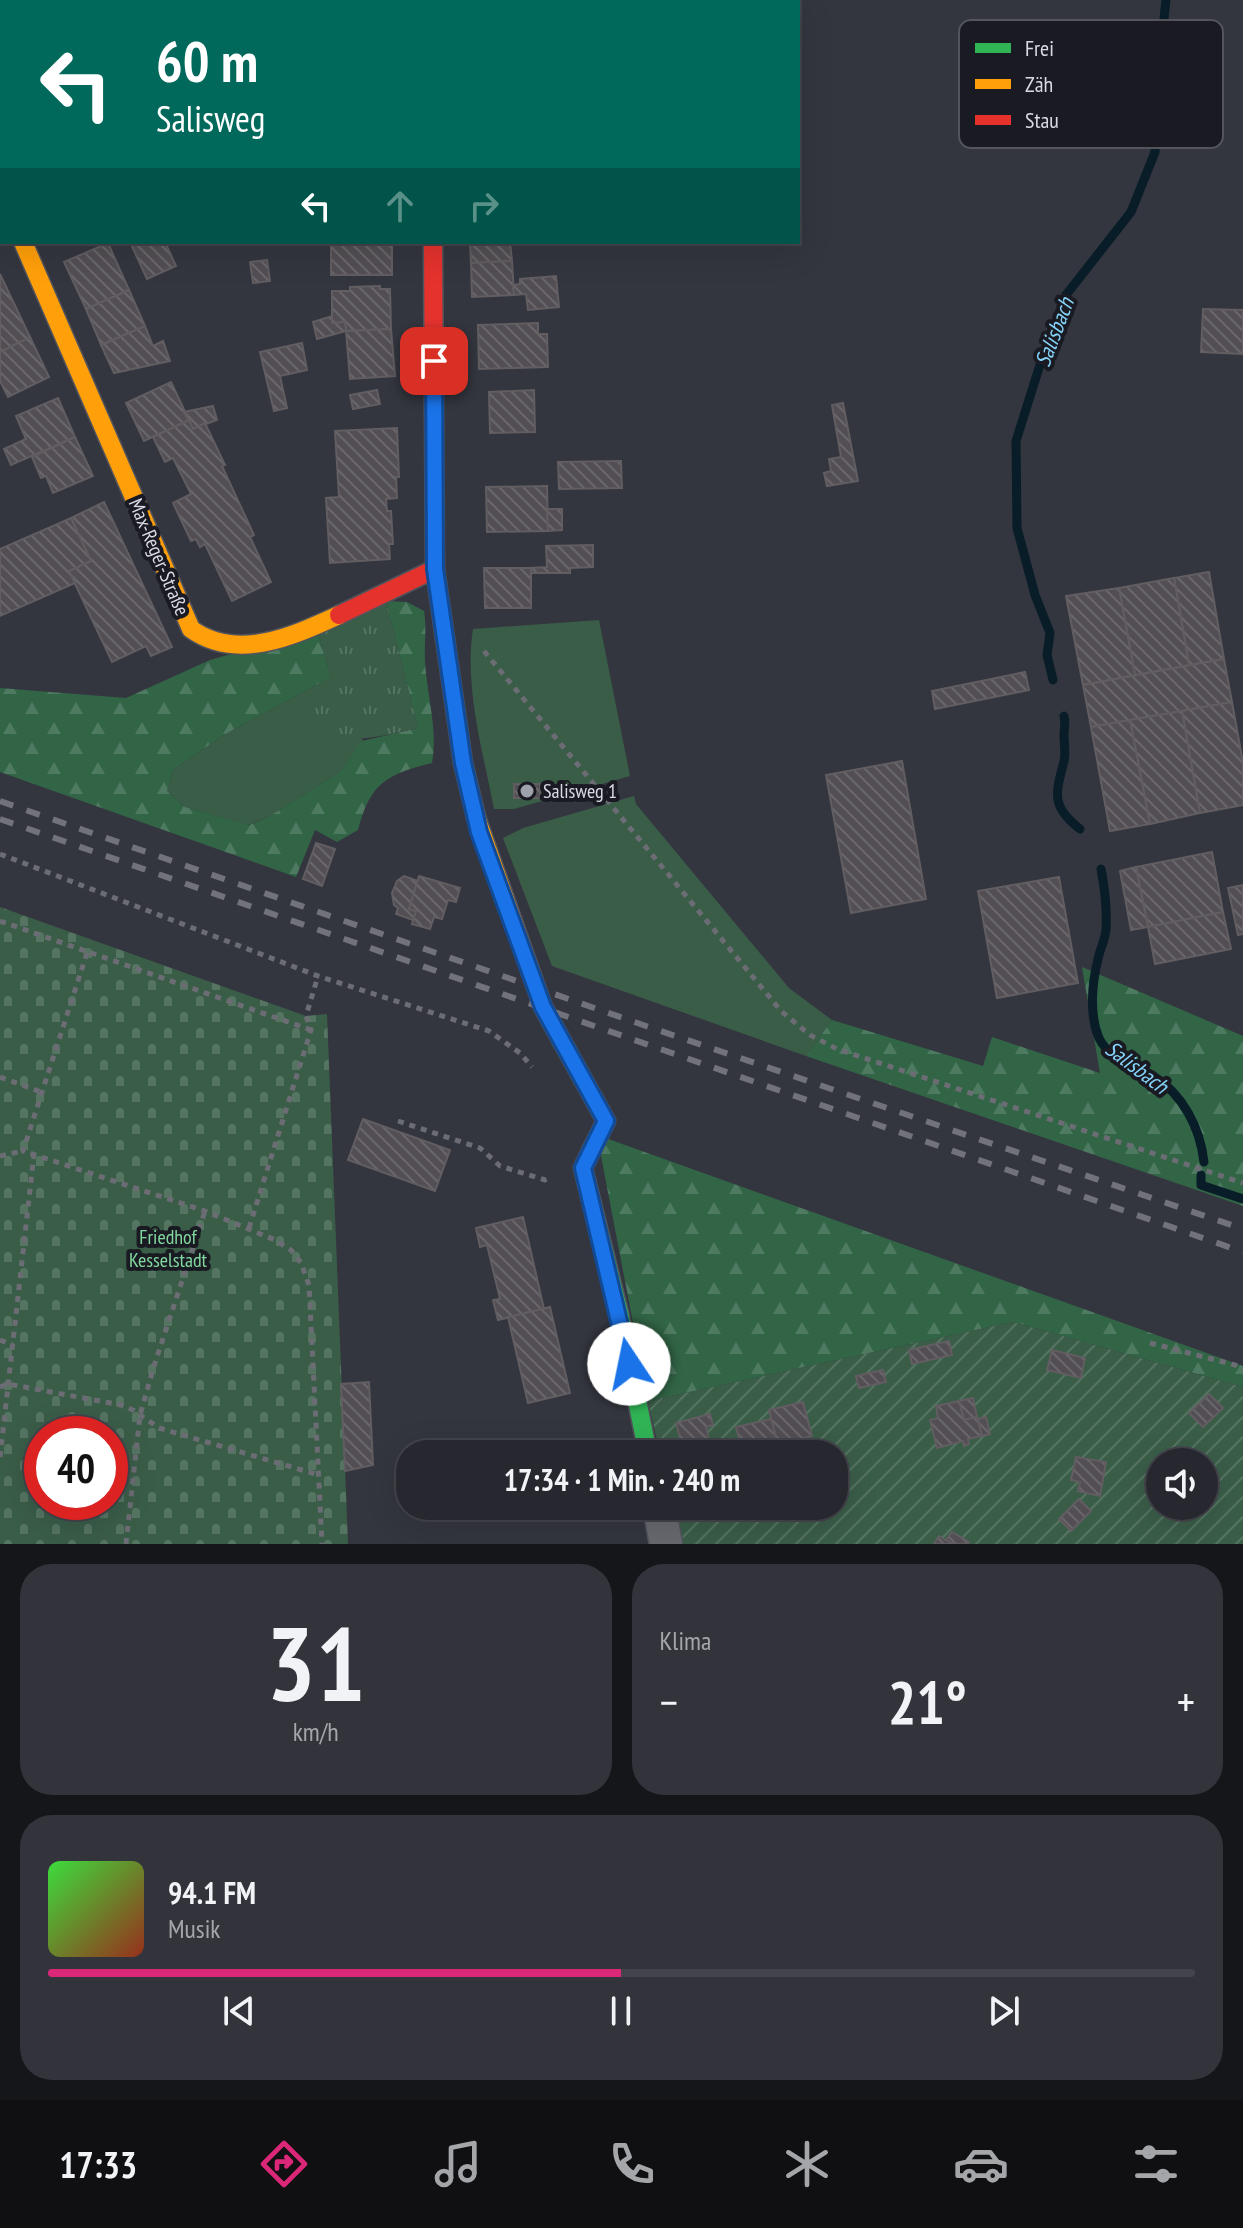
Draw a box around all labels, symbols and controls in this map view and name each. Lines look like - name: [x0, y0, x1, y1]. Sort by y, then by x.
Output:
- legend: [959, 20, 1223, 148]
- text: 60 m: [156, 25, 258, 97]
- icon: left: [24, 32, 128, 136]
- text: Frei: [1025, 34, 1054, 62]
- text: Zäh: [1025, 70, 1053, 98]
- text: Salisweg: [156, 95, 265, 142]
- text: Stau: [1025, 106, 1059, 134]
- icon: left: [294, 184, 338, 228]
- icon: ahead: [378, 184, 422, 228]
- icon: right: [462, 184, 506, 228]
- water label: Salisbach: [1028, 292, 1080, 370]
- pin: [400, 327, 468, 395]
- icon: arrive: [412, 339, 456, 383]
- street label: Max-Reger-Straße: [123, 494, 195, 620]
- place label: Salisweg 1: [543, 778, 617, 804]
- marker: Salisweg 1: [518, 782, 536, 800]
- water label: Salisbach: [1100, 1034, 1175, 1100]
- park label: Friedhof Kesselstadt: [129, 1224, 208, 1273]
- position arrow: [587, 1322, 671, 1406]
- speed limit sign: 40: [24, 1416, 128, 1520]
- map controls: [1146, 1448, 1218, 1520]
- button: sound: [1146, 1448, 1218, 1520]
- text: 17:34 · 1 Min. · 240 m: [504, 1460, 740, 1499]
- text: 31: [266, 1595, 365, 1730]
- text: Klima: [660, 1624, 711, 1657]
- text: 21°: [888, 1663, 967, 1741]
- text: −: [660, 1673, 678, 1730]
- text: +: [1177, 1673, 1195, 1730]
- text: km/h: [293, 1715, 339, 1748]
- text: 94.1 FM: [168, 1873, 256, 1912]
- text: Musik: [168, 1912, 220, 1945]
- icon: previous: [217, 1989, 261, 2033]
- icon: pause: [599, 1989, 643, 2033]
- icon: next: [982, 1989, 1026, 2033]
- icon: directions: [256, 2136, 312, 2192]
- icon: music: [430, 2136, 486, 2192]
- icon: phone: [604, 2136, 660, 2192]
- icon: climate: [779, 2136, 835, 2192]
- icon: car: [953, 2136, 1009, 2192]
- icon: filters: [1128, 2136, 1184, 2192]
- text: 17:33: [59, 2141, 137, 2188]

